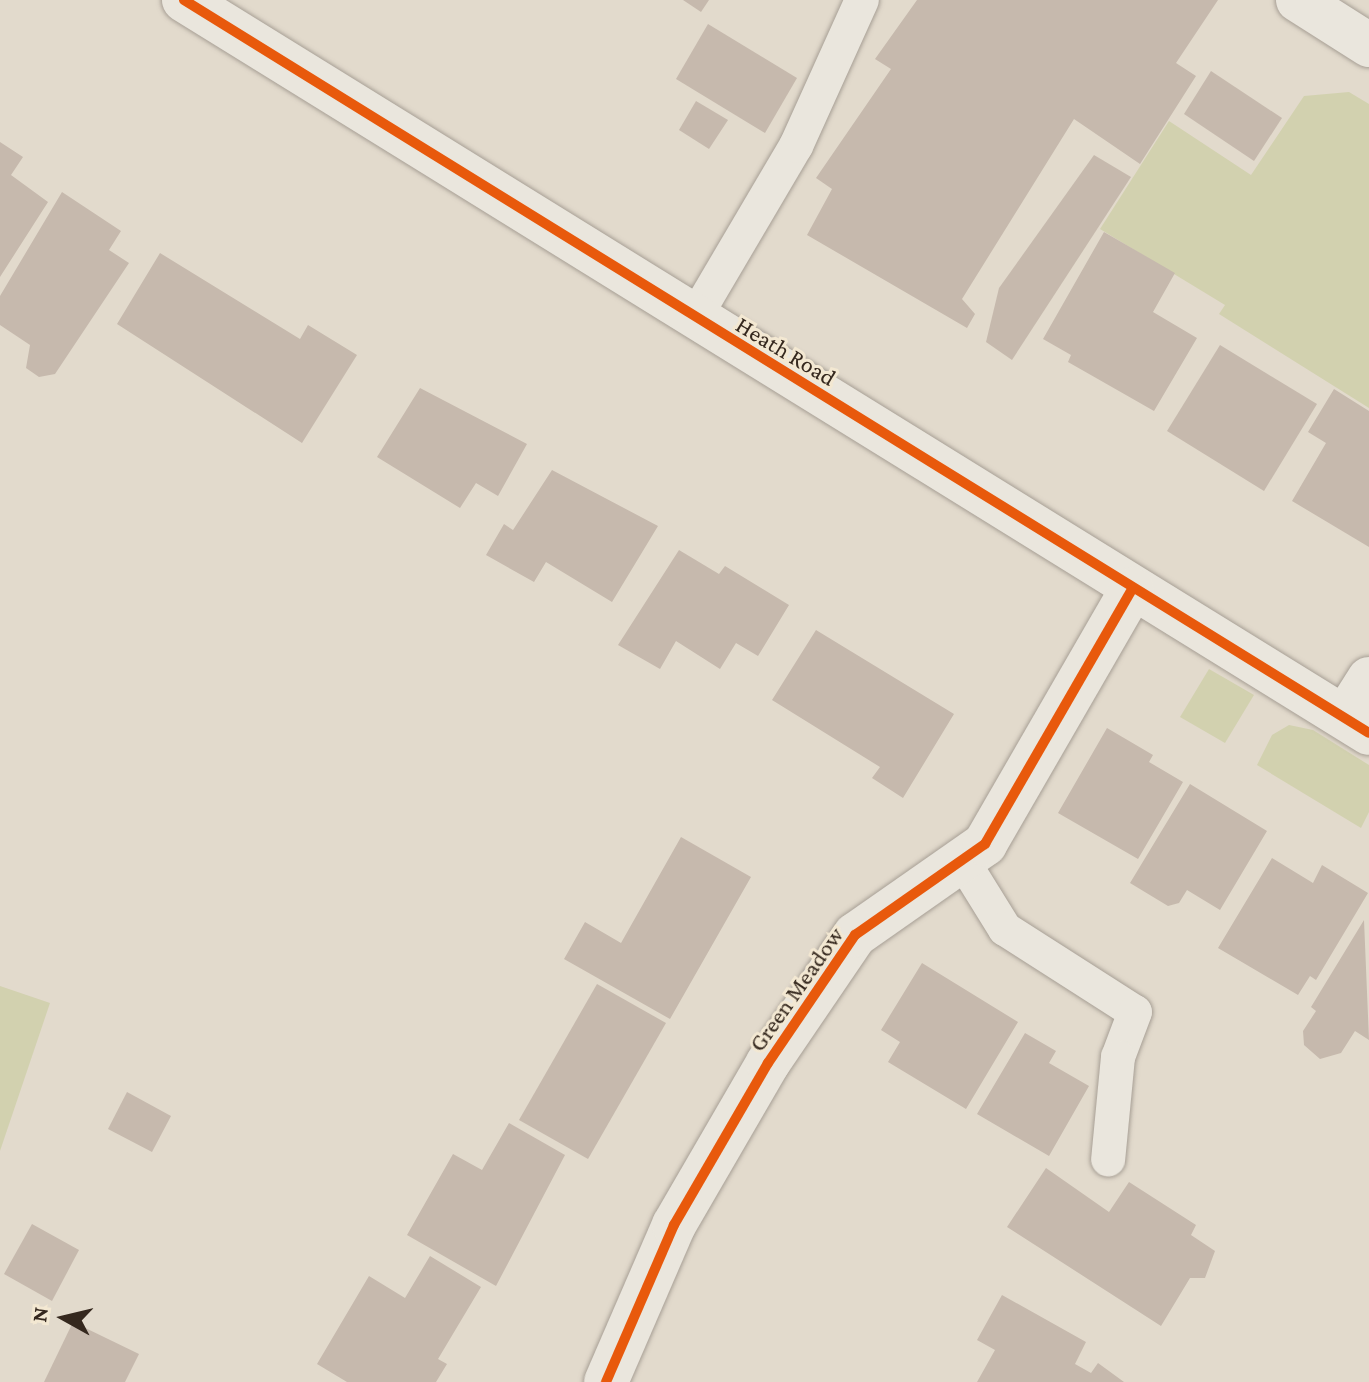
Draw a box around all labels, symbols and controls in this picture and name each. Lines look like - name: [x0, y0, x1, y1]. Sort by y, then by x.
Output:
- street label: Heath Road: [731, 310, 841, 392]
- street label: Green Meadow: [743, 921, 849, 1057]
- north arrow: [24, 1278, 104, 1358]
- text: N: [26, 1305, 53, 1324]

